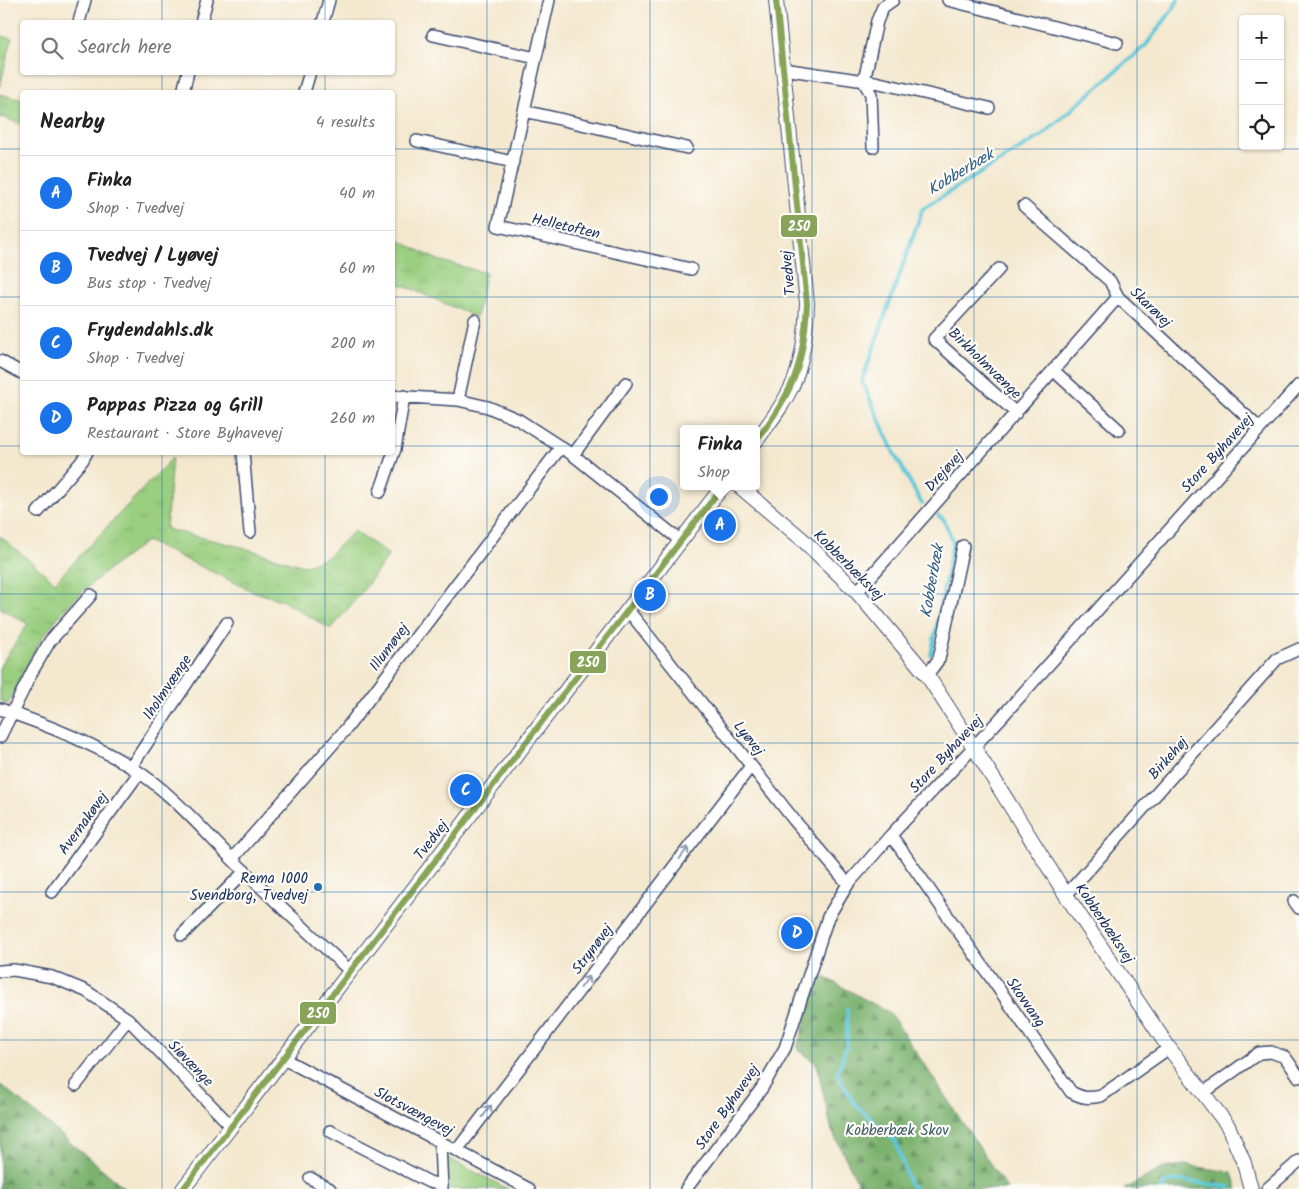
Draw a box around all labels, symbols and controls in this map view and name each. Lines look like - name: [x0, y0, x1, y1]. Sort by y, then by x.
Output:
- map controls: [1239, 15, 1284, 150]
- button: +: [1239, 15, 1284, 60]
- search box: [20, 20, 395, 75]
- text: Search here: [78, 33, 172, 63]
- icon: search: [38, 34, 66, 62]
- button: −: [1239, 60, 1284, 105]
- button: locate: [1239, 105, 1284, 150]
- text: Nearby: [40, 106, 105, 139]
- text: 4 results: [316, 110, 375, 135]
- water label: Kobberbæk: [923, 141, 1001, 202]
- text: Finka: [87, 166, 132, 196]
- text: A: [51, 181, 61, 206]
- text: 40 m: [339, 181, 375, 206]
- text: Shop · Tvedvej: [87, 196, 184, 221]
- street label: Helletoften: [529, 207, 602, 247]
- line badge: 250: [780, 214, 818, 238]
- text: 250: [788, 216, 811, 238]
- text: Tvedvej / Lyøvej: [87, 241, 218, 271]
- street label: Tvedvej: [775, 248, 803, 297]
- text: B: [51, 256, 61, 281]
- text: 60 m: [339, 256, 375, 281]
- text: Bus stop · Tvedvej: [87, 271, 211, 296]
- street label: Skarøvej: [1124, 281, 1178, 335]
- text: Frydendahls.dk: [87, 316, 213, 346]
- street label: Birkholmvænge: [942, 322, 1027, 405]
- text: C: [51, 331, 61, 356]
- text: 200 m: [331, 331, 375, 356]
- text: Shop · Tvedvej: [87, 346, 184, 371]
- text: Pappas Pizza og Grill: [87, 391, 262, 421]
- text: D: [51, 406, 61, 431]
- text: 260 m: [330, 406, 375, 431]
- street label: Store Byhavevej: [1175, 408, 1261, 499]
- text: Restaurant · Store Byhavevej: [87, 421, 283, 446]
- popup: [680, 425, 760, 490]
- text: Finka: [698, 430, 742, 460]
- street label: Drejøvej: [919, 445, 971, 498]
- text: Shop: [698, 460, 730, 485]
- your location: [646, 484, 672, 510]
- pin: A: [704, 506, 736, 544]
- street label: Kobberbæksvej: [807, 525, 890, 608]
- water label: Kobberbæk: [914, 540, 952, 620]
- pin: B: [634, 576, 666, 614]
- street label: Illumøvej: [364, 618, 417, 677]
- street label: Iholmvænge: [137, 650, 199, 725]
- line badge: 250: [569, 650, 607, 674]
- text: 250: [577, 652, 600, 674]
- street label: Store Byhavevej: [904, 709, 990, 799]
- street label: Lyøvej: [727, 716, 770, 762]
- street label: Birkehøj: [1143, 731, 1195, 785]
- pin: C: [450, 771, 482, 809]
- street label: Avernakøvej: [53, 786, 116, 860]
- street label: Tvedvej: [408, 814, 456, 866]
- one-way arrow: [679, 847, 690, 860]
- place label: Rema 1000 Svendborg, Tvedvej: [190, 867, 309, 908]
- street label: Kobberbæksvej: [1068, 879, 1141, 970]
- marker: Rema 1000 Svendborg, Tvedvej: [312, 881, 324, 893]
- pin: D: [781, 914, 813, 952]
- street label: Strynøvej: [566, 918, 620, 980]
- street label: Skovvang: [999, 972, 1051, 1033]
- one-way arrow: [580, 976, 591, 989]
- line badge: 250: [299, 1001, 337, 1025]
- text: 250: [307, 1003, 330, 1025]
- street label: Siøvænge: [162, 1035, 219, 1093]
- street label: Store Byhavevej: [689, 1059, 767, 1155]
- street label: Slotsvængevej: [370, 1081, 459, 1143]
- one-way arrow: [481, 1105, 492, 1118]
- park label: Kobberbæk Skov: [845, 1119, 949, 1143]

